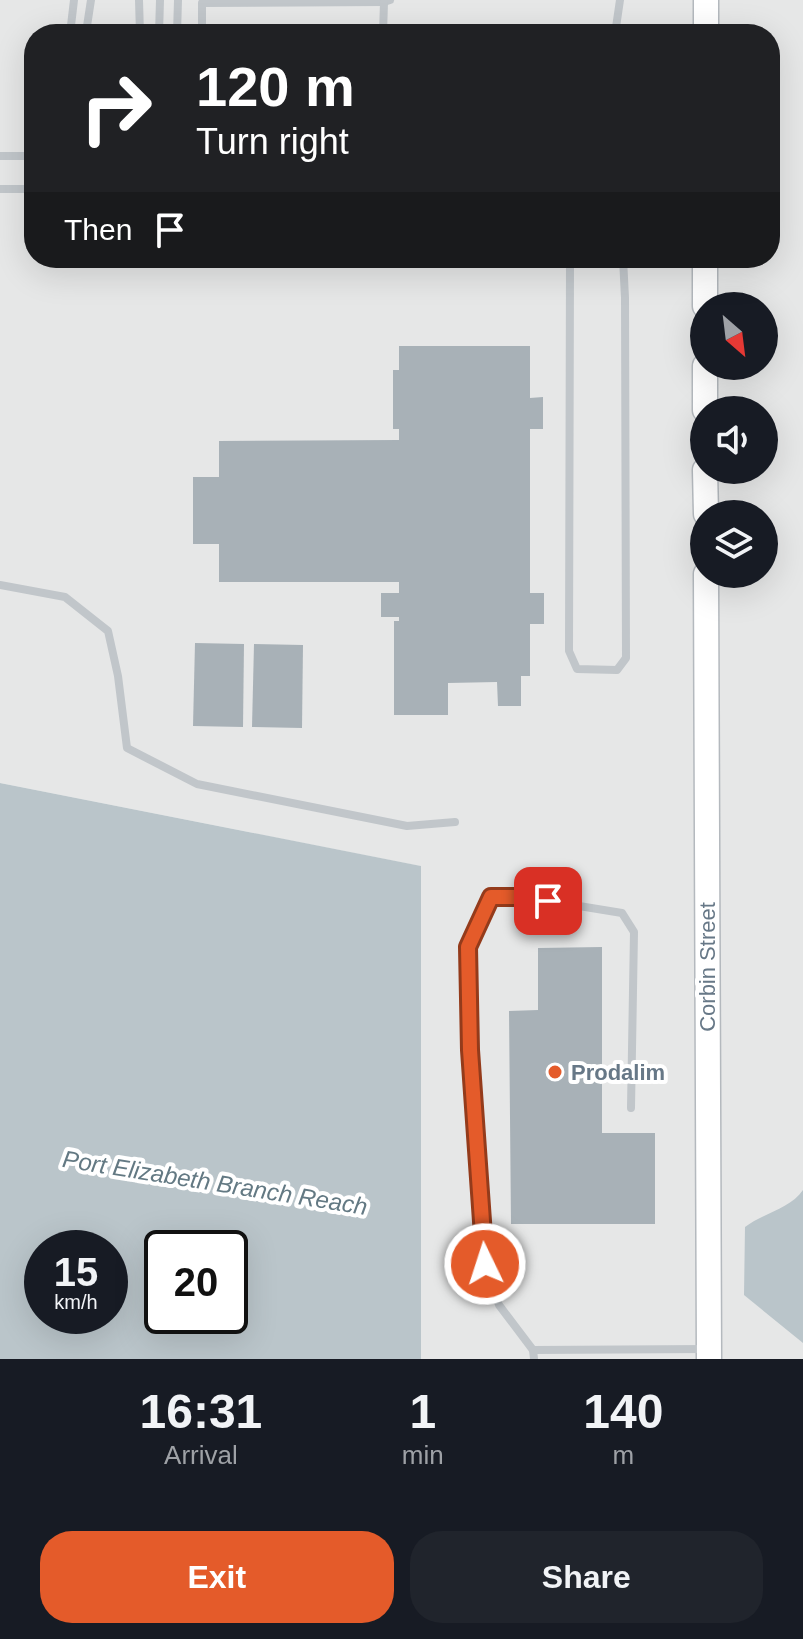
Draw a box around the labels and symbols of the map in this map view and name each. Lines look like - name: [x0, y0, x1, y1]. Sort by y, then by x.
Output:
- north arrow: [690, 292, 778, 380]
- pin: [514, 867, 582, 935]
- street label: Corbin Street: [695, 902, 720, 1032]
- place label: Prodalim: [571, 1060, 665, 1085]
- marker: Prodalim: [546, 1063, 564, 1081]
- water label: Port Elizabeth Branch Reach: [61, 1145, 369, 1220]
- position arrow: [443, 1222, 527, 1306]
- speed limit sign: 20: [144, 1230, 248, 1334]

